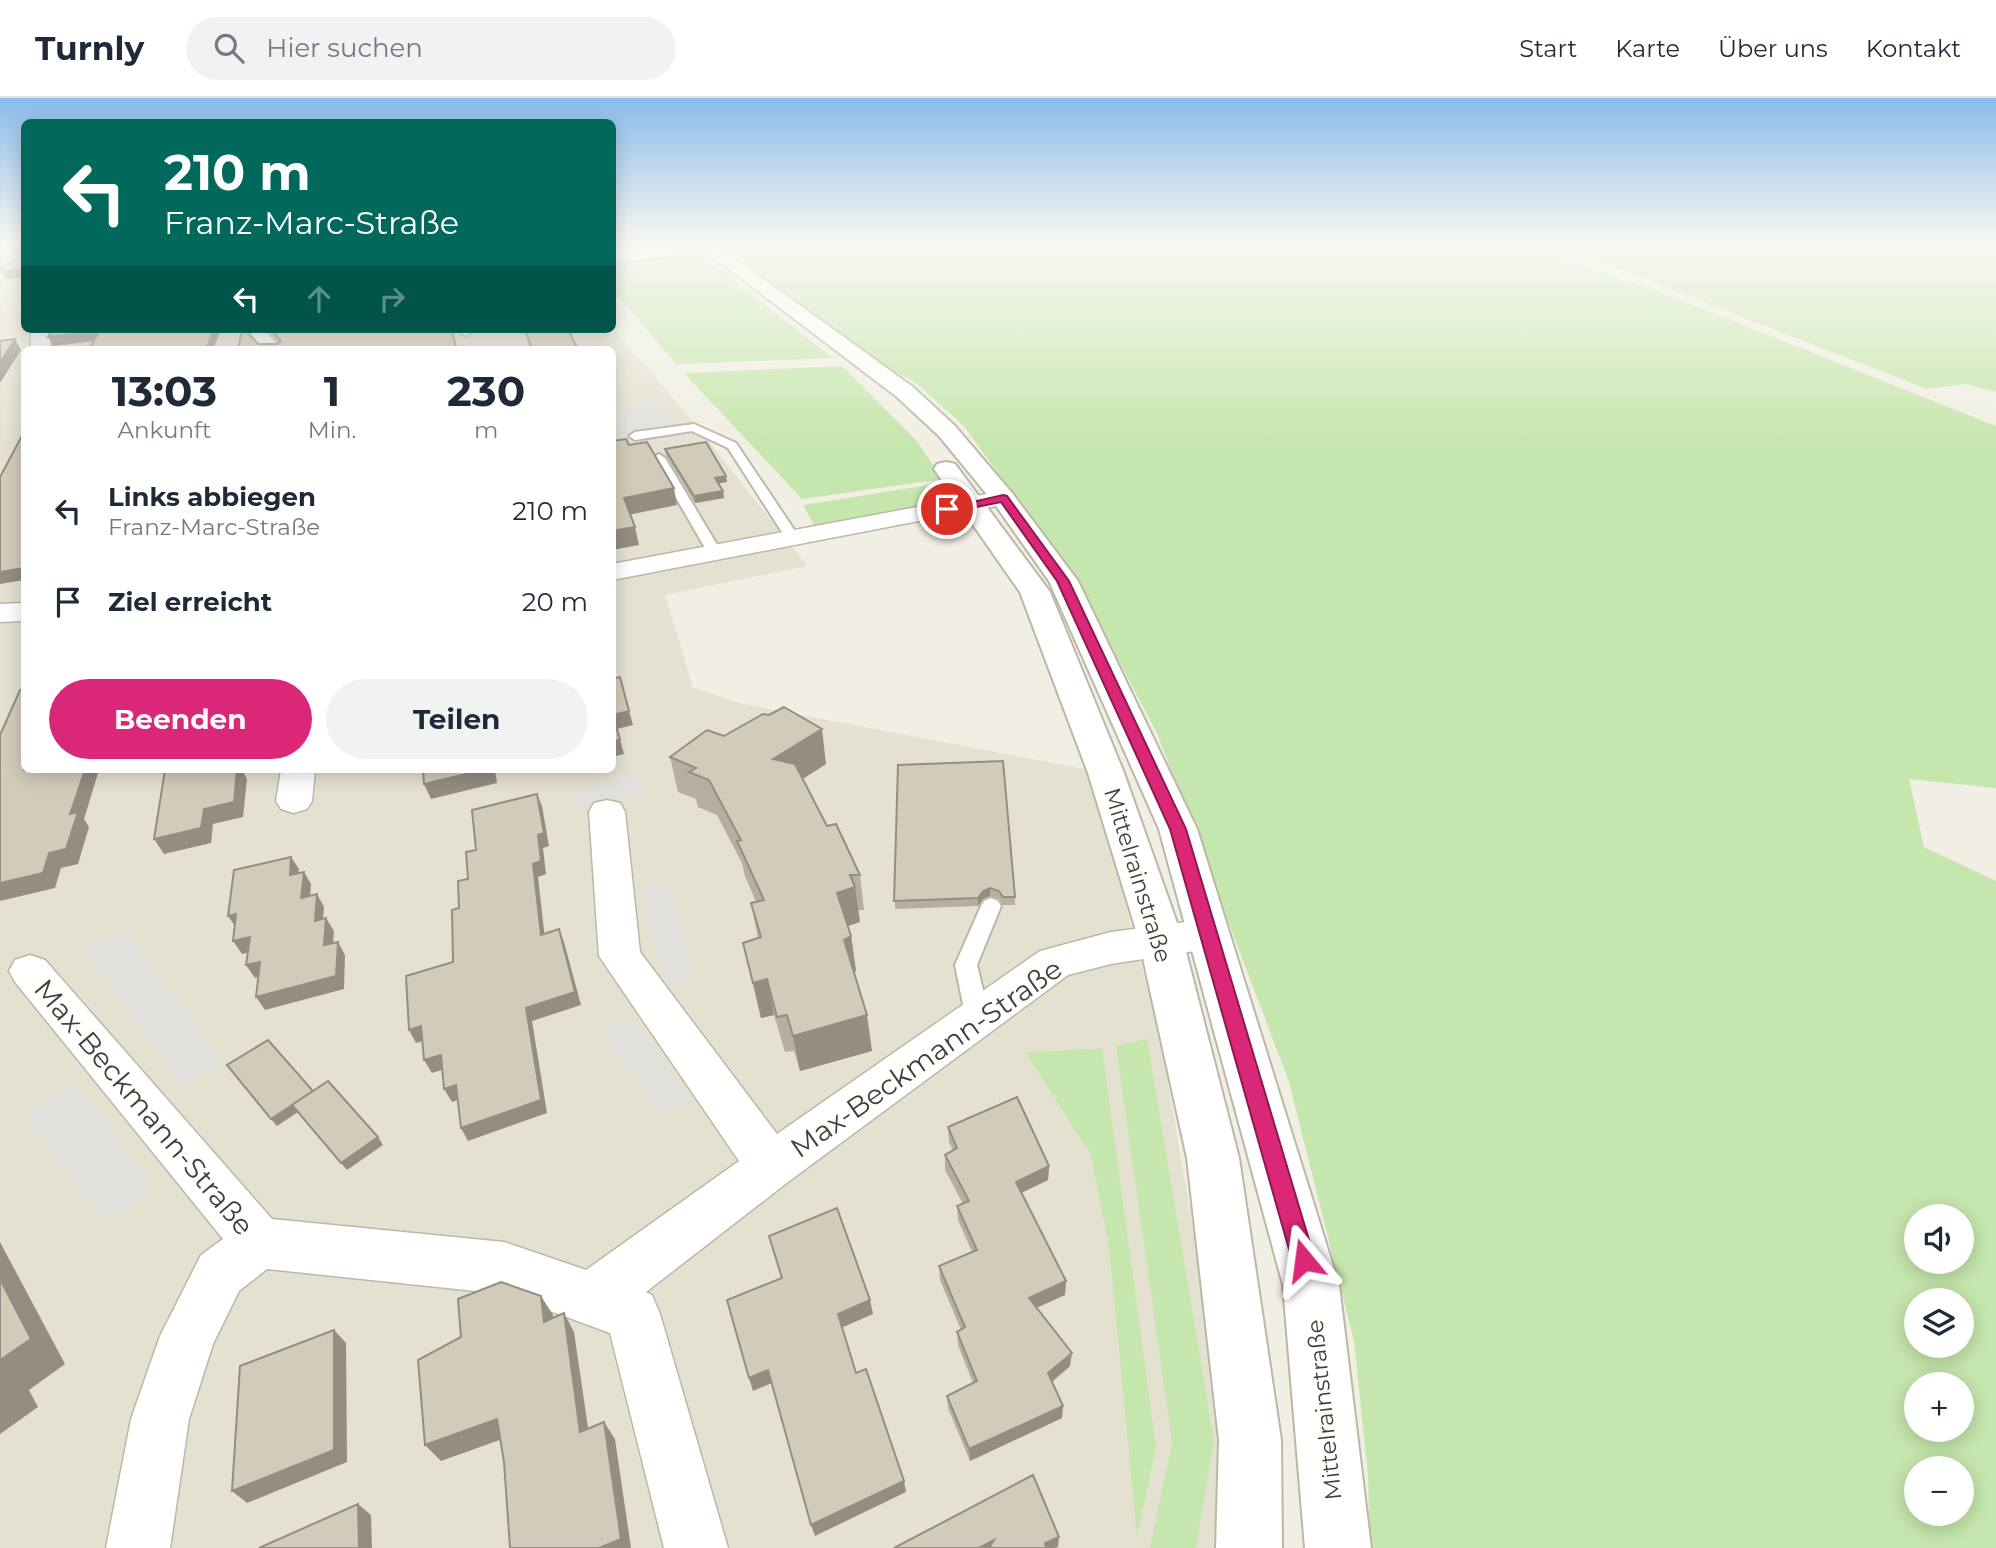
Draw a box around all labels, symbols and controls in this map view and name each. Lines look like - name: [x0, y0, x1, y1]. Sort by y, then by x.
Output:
- search box: [186, 17, 676, 80]
- text: Turnly: [35, 28, 144, 68]
- icon: search: [210, 29, 248, 67]
- text: Hier suchen: [266, 32, 423, 64]
- text: Start: [1519, 34, 1577, 63]
- text: Karte: [1615, 34, 1680, 63]
- text: Über uns: [1718, 34, 1828, 63]
- text: Kontakt: [1866, 34, 1961, 63]
- text: 210 m: [164, 143, 311, 202]
- icon: left: [49, 147, 140, 238]
- text: Franz-Marc-Straße: [164, 203, 459, 242]
- icon: left: [227, 280, 265, 318]
- icon: ahead: [300, 280, 338, 318]
- icon: right: [373, 280, 411, 318]
- text: 13:03: [112, 365, 217, 417]
- text: 1: [324, 365, 340, 417]
- text: 230: [447, 365, 525, 417]
- text: Ankunft: [118, 416, 211, 444]
- text: Min.: [308, 416, 356, 444]
- text: m: [474, 416, 498, 444]
- pin: [917, 479, 977, 539]
- text: Links abbiegen: [108, 481, 316, 513]
- icon: arrive: [928, 490, 966, 528]
- icon: left: [49, 492, 87, 530]
- text: 210 m: [512, 495, 588, 527]
- text: Franz-Marc-Straße: [108, 513, 320, 541]
- icon: arrive: [49, 583, 87, 621]
- text: Ziel erreicht: [108, 586, 272, 618]
- text: 20 m: [522, 586, 588, 618]
- button: Beenden: [49, 679, 312, 759]
- button: Teilen: [326, 679, 588, 759]
- street label: Mittelrainstraße: [1098, 784, 1178, 966]
- street label: Max-Beckmann-Straße: [784, 951, 1068, 1165]
- street label: Max-Beckmann-Straße: [27, 972, 261, 1242]
- map controls: [1904, 1204, 1974, 1526]
- button: sound: [1904, 1204, 1974, 1274]
- position arrow: [1267, 1223, 1341, 1297]
- button: layers: [1904, 1288, 1974, 1358]
- street label: Mittelrainstraße: [1301, 1318, 1347, 1502]
- button: +: [1904, 1372, 1974, 1442]
- button: −: [1904, 1456, 1974, 1526]

